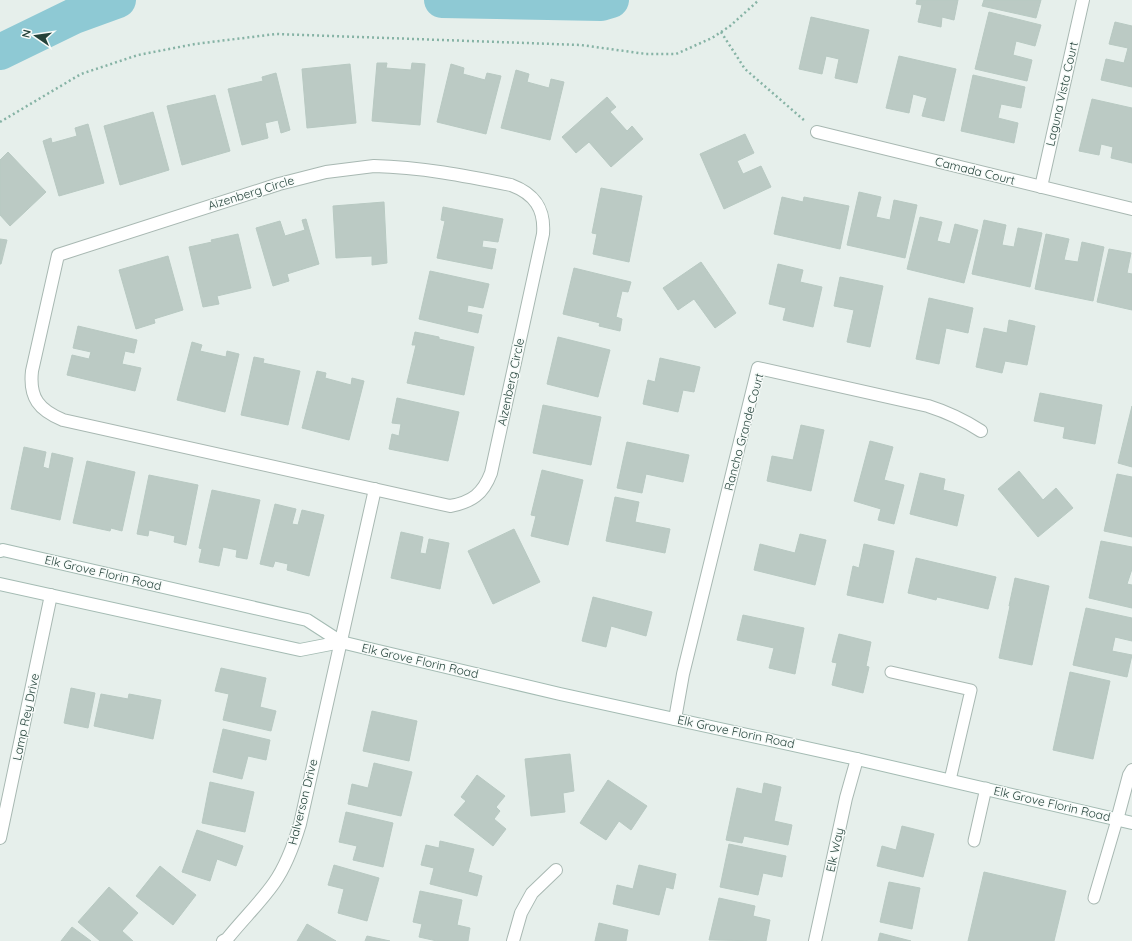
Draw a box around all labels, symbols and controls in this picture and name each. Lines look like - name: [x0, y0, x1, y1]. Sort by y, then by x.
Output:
- north arrow: [16, 16, 56, 56]
- text: N: [19, 28, 34, 39]
- street label: Laguna Vista Court: [1042, 40, 1081, 148]
- street label: Camada Court: [934, 153, 1017, 188]
- street label: Aizenberg Circle: [206, 172, 296, 213]
- street label: Aizenberg Circle: [494, 336, 527, 427]
- street label: Rancho Grande Court: [721, 372, 766, 492]
- street label: Elk Grove Florin Road: [43, 552, 163, 593]
- street label: Elk Grove Florin Road: [360, 640, 480, 681]
- street label: Lamp Rey Drive: [9, 672, 42, 762]
- street label: Elk Grove Florin Road: [676, 712, 796, 751]
- street label: Halverson Drive: [285, 757, 320, 846]
- street label: Elk Grove Florin Road: [992, 783, 1112, 824]
- street label: Elk Way: [823, 826, 847, 873]

